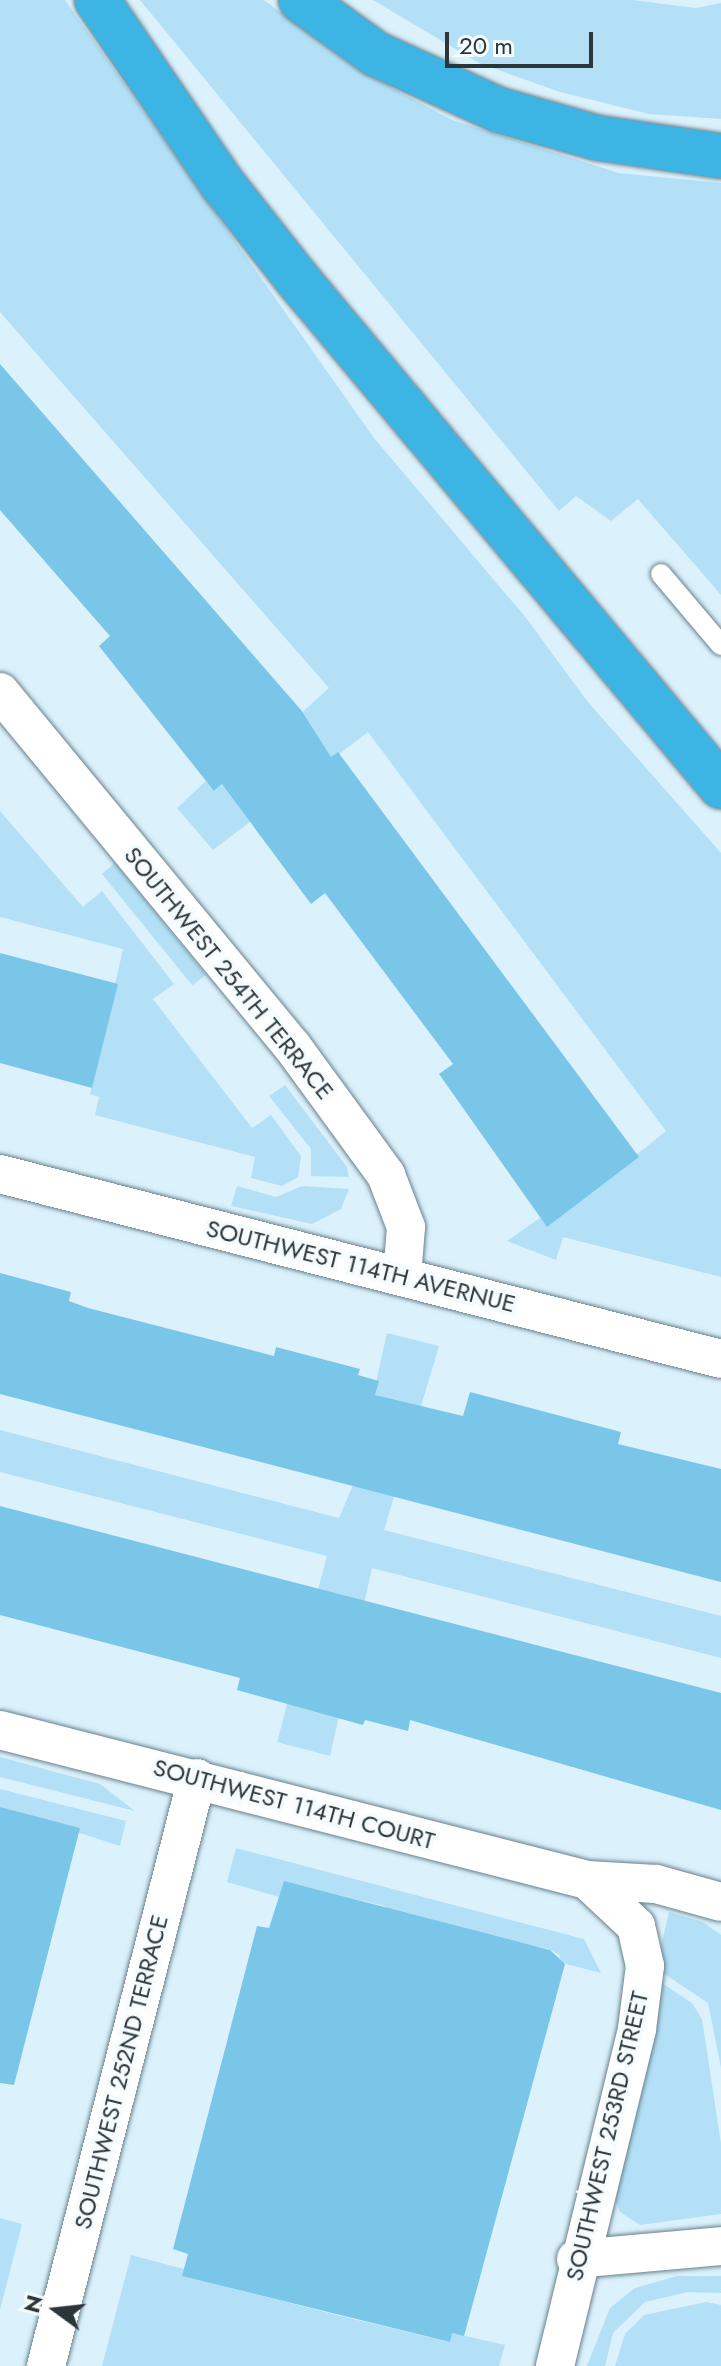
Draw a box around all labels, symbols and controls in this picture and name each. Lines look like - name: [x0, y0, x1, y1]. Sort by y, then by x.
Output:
- scale bar: [449, 16, 597, 66]
- text: 20 m: [459, 28, 513, 63]
- street label: SOUTHWEST 254TH TERRACE: [118, 841, 340, 1105]
- street label: SOUTHWEST 114TH AVERNUE: [203, 1214, 519, 1318]
- street label: SOUTHWEST 114TH COURT: [150, 1753, 438, 1855]
- street label: SOUTHWEST 252ND TERRACE: [68, 1912, 174, 2232]
- street label: SOUTHWEST 253RD STREET: [560, 1988, 654, 2284]
- north arrow: [16, 2270, 96, 2350]
- text: N: [15, 2291, 51, 2316]

